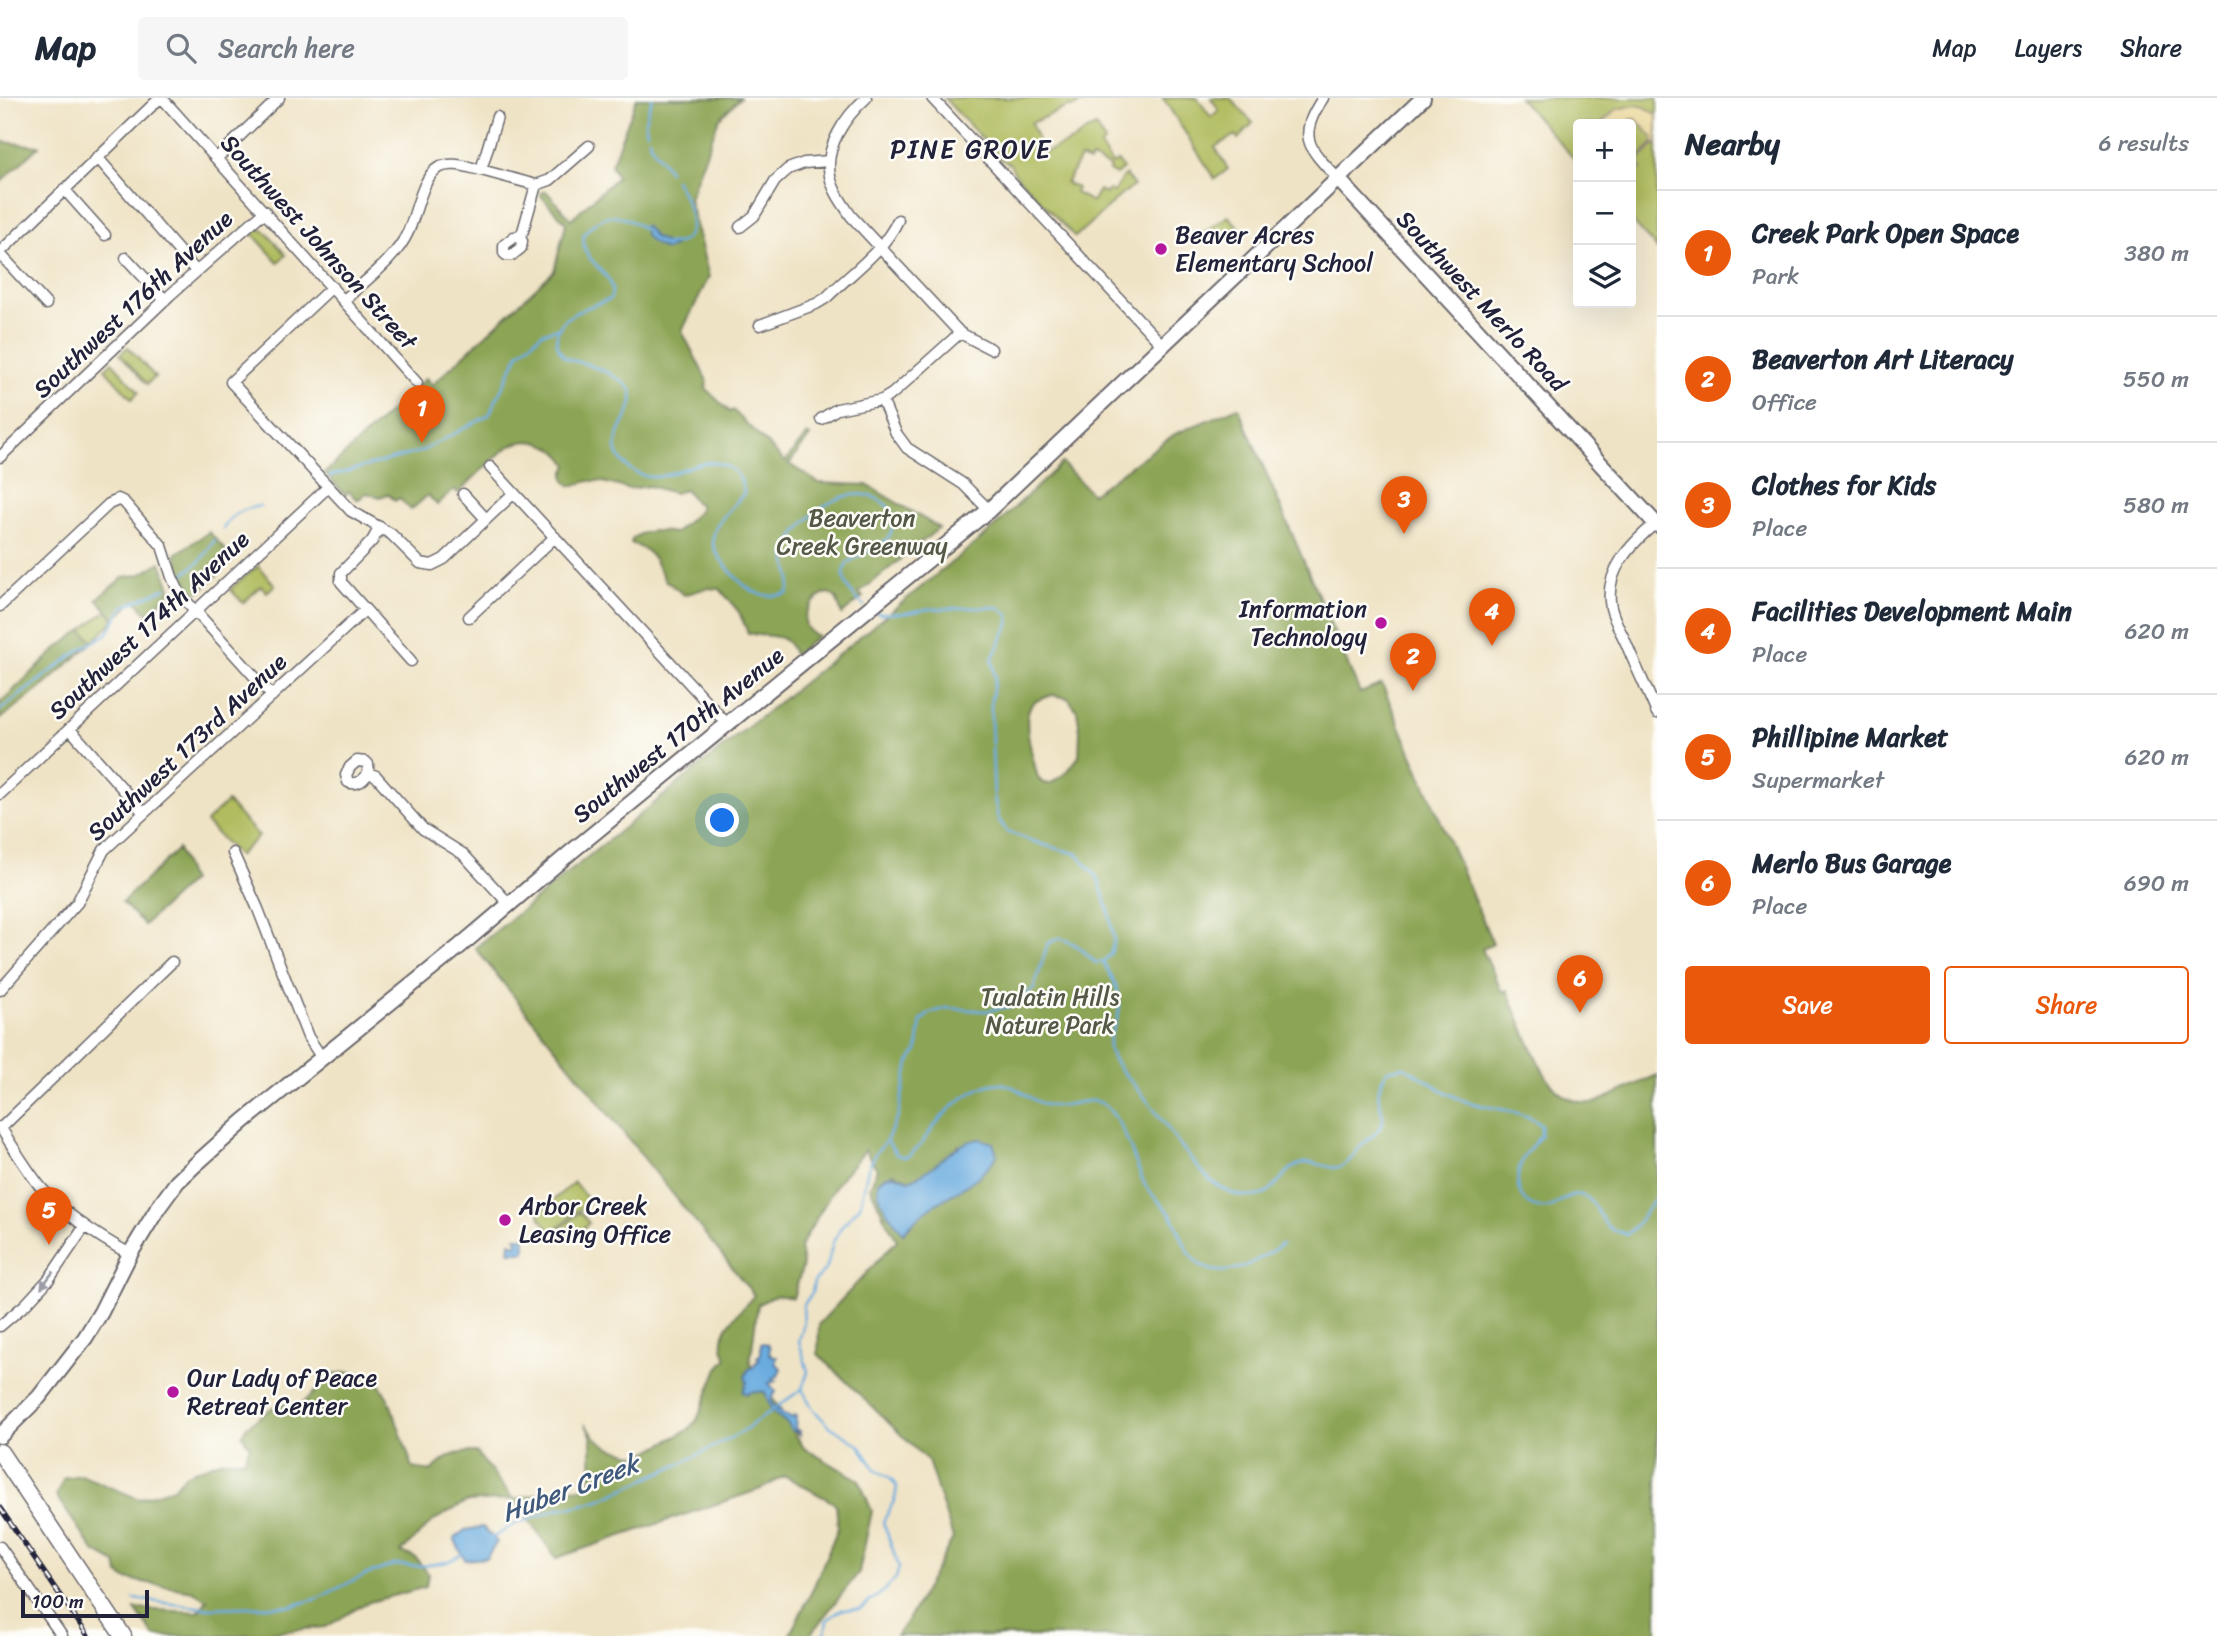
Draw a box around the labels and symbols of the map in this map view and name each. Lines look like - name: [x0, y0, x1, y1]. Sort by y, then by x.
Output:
- street label: Southwest Johnson Street: [210, 124, 429, 361]
- district label: PINE GROVE: [890, 126, 1052, 172]
- street label: Southwest 176th Avenue: [23, 199, 243, 409]
- street label: Southwest Merlo Road: [1386, 200, 1579, 403]
- place label: Beaver Acres Elementary School: [1175, 214, 1374, 284]
- marker: Beaver Acres Elementary School: [1153, 241, 1169, 257]
- pin: 1: [399, 385, 445, 443]
- pin: 3: [1381, 476, 1427, 534]
- park label: Beaverton Creek Greenway: [776, 497, 948, 567]
- street label: Southwest 174th Avenue: [38, 520, 260, 730]
- place label: Information Technology: [1238, 588, 1368, 658]
- pin: 4: [1469, 588, 1515, 646]
- marker: Information Technology: [1373, 615, 1389, 631]
- pin: 2: [1390, 633, 1436, 691]
- street label: Southwest 170th Avenue: [562, 636, 794, 834]
- street label: Southwest 173rd Avenue: [77, 642, 297, 852]
- your location: [705, 803, 739, 837]
- pin: 6: [1557, 955, 1603, 1013]
- park label: Tualatin Hills Nature Park: [981, 976, 1119, 1046]
- place label: Arbor Creek Leasing Office: [518, 1185, 671, 1255]
- pin: 5: [26, 1187, 72, 1245]
- marker: Arbor Creek Leasing Office: [497, 1212, 513, 1228]
- one-way arrow: [40, 1271, 54, 1289]
- place label: Our Lady of Peace Retreat Center: [187, 1357, 377, 1427]
- marker: Our Lady of Peace Retreat Center: [165, 1384, 181, 1400]
- water label: Huber Creek: [495, 1440, 648, 1535]
- scale bar: [21, 1587, 149, 1619]

